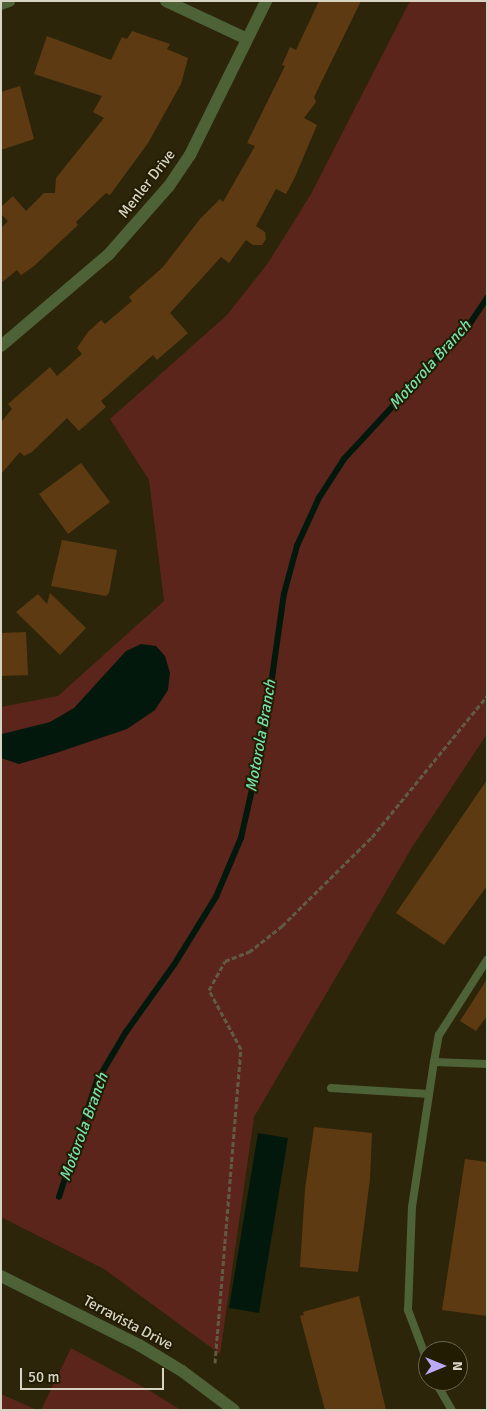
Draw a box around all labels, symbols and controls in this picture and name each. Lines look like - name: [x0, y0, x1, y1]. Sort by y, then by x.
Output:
- street label: Menler Drive: [115, 146, 179, 222]
- water label: Motorola Branch: [385, 316, 475, 414]
- water label: Motorola Branch: [242, 678, 280, 794]
- water label: Motorola Branch: [56, 1070, 112, 1184]
- street label: Terravista Drive: [80, 1292, 176, 1354]
- north arrow: [418, 1341, 468, 1391]
- scale bar: [22, 1358, 166, 1390]
- text: N: [449, 1361, 466, 1371]
- text: 50 m: [28, 1368, 59, 1386]

